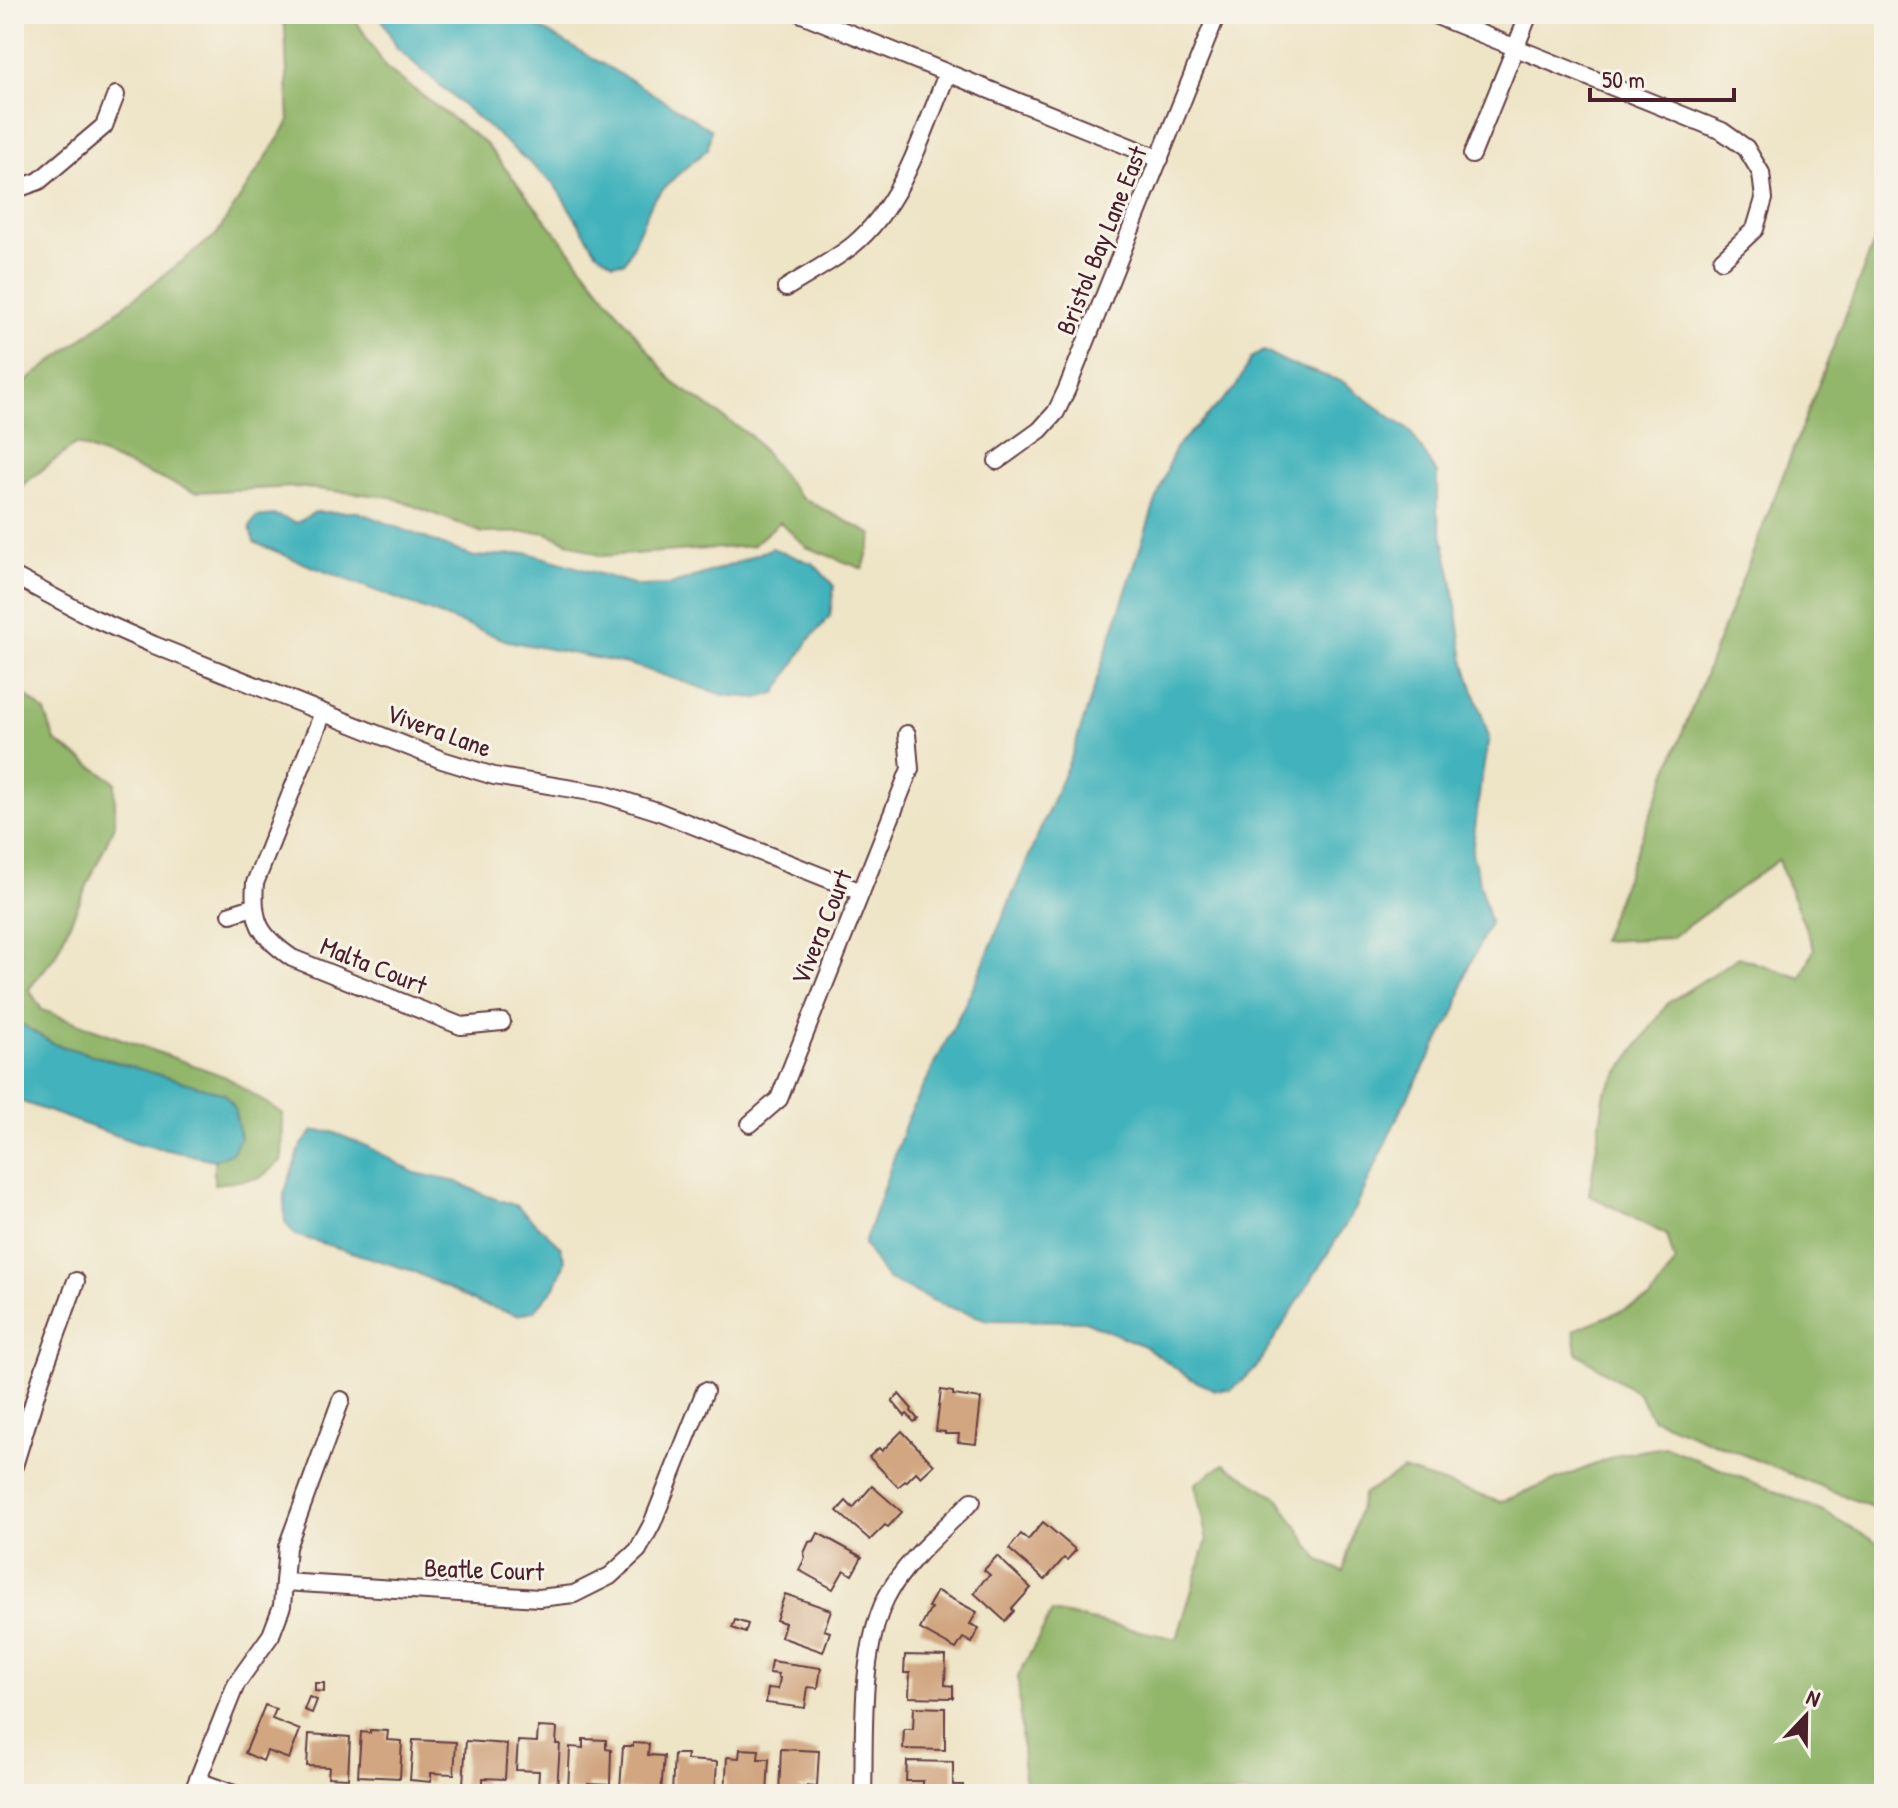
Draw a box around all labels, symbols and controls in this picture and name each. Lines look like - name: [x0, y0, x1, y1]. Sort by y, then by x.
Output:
- scale bar: [1590, 52, 1734, 102]
- text: 50 m: [1602, 63, 1645, 95]
- street label: Bristol Bay Lane East: [1047, 140, 1155, 339]
- street label: Vivera Lane: [382, 695, 496, 765]
- street label: Vivera Court: [782, 863, 860, 990]
- street label: Malta Court: [316, 928, 433, 1003]
- street label: Beatle Court: [423, 1549, 546, 1589]
- north arrow: [1766, 1676, 1846, 1756]
- text: N: [1802, 1681, 1825, 1714]

